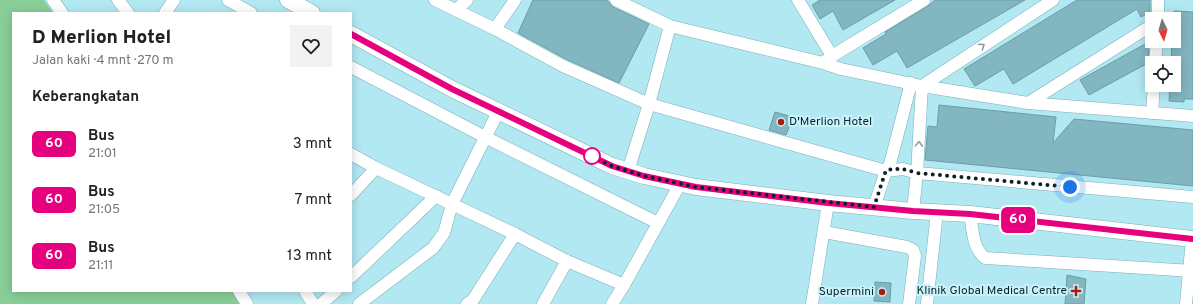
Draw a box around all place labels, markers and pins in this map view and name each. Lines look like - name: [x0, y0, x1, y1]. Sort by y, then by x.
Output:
- place label: D'Merlion Hotel: [789, 114, 872, 130]
- marker: D'Merlion Hotel: [776, 117, 786, 127]
- unlabelled marker: [583, 147, 601, 165]
- place label: Klinik Global Medical Centre: [916, 283, 1067, 299]
- place label: Supermini: [819, 284, 874, 300]
- marker: Klinik Global Medical Centre: [1070, 285, 1082, 297]
- marker: Supermini: [877, 287, 887, 297]

